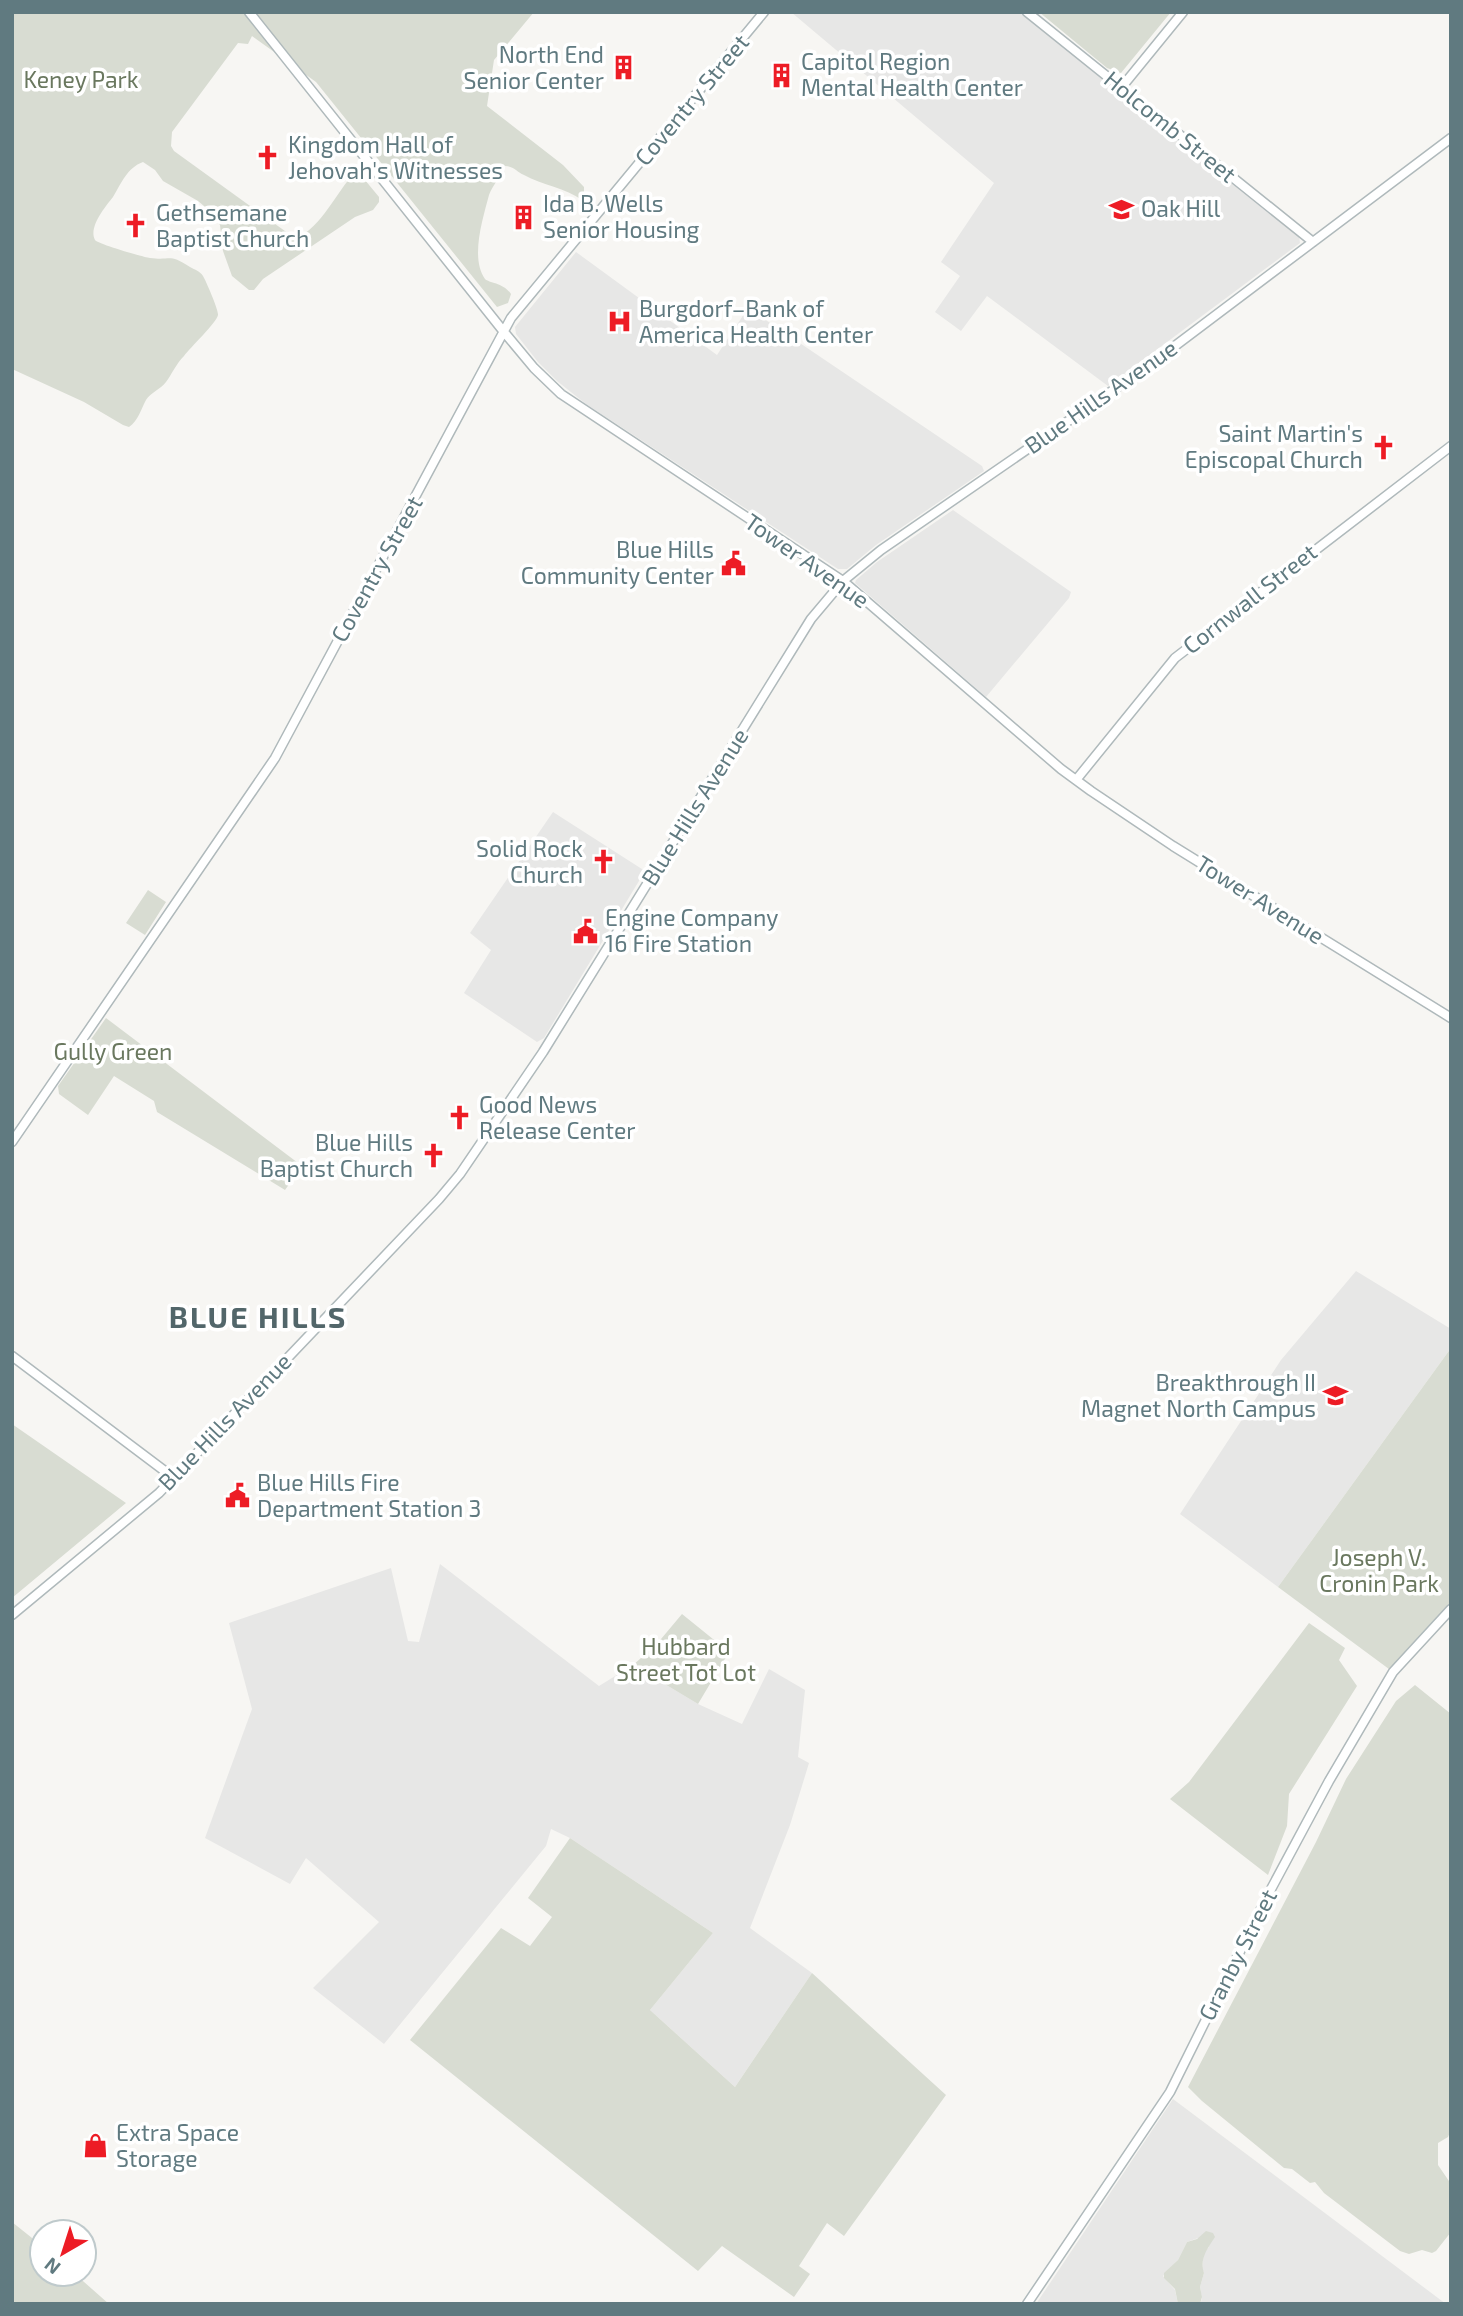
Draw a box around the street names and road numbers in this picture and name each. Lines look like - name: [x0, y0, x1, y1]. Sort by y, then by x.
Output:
- street label: Coventry Street: [628, 28, 754, 171]
- street label: Holcomb Street: [1099, 64, 1242, 188]
- street label: Blue Hills Avenue: [1019, 333, 1182, 459]
- street label: Coventry Street: [324, 490, 428, 646]
- street label: Tower Avenue: [740, 507, 875, 613]
- street label: Cornwall Street: [1177, 537, 1322, 659]
- street label: Blue Hills Avenue: [635, 723, 754, 890]
- street label: Tower Avenue: [1191, 849, 1330, 950]
- street label: Blue Hills Avenue: [152, 1347, 297, 1496]
- street label: Granby Street: [1192, 1884, 1282, 2025]

